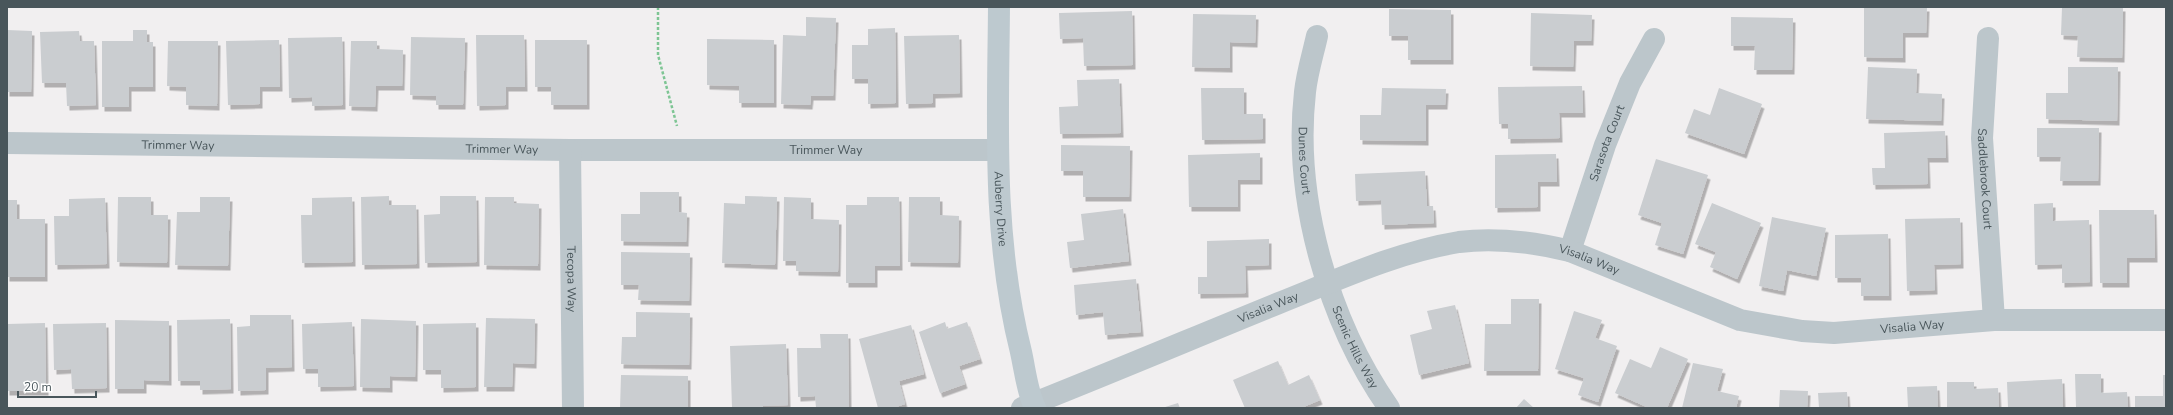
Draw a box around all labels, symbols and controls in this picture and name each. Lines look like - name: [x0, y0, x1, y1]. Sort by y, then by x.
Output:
- street label: Sarasota Court: [1586, 102, 1629, 183]
- street label: Dunes Court: [1295, 127, 1315, 196]
- street label: Saddlebrook Court: [1974, 128, 1996, 231]
- street label: Trimmer Way: [142, 137, 215, 154]
- street label: Trimmer Way: [465, 141, 539, 158]
- street label: Trimmer Way: [790, 142, 863, 158]
- street label: Auberry Drive: [990, 171, 1011, 247]
- street label: Visalia Way: [1556, 240, 1623, 279]
- street label: Tecopa Way: [563, 246, 580, 313]
- street label: Visalia Way: [1235, 288, 1302, 327]
- street label: Scenic Hills Way: [1328, 303, 1383, 392]
- street label: Visalia Way: [1879, 316, 1946, 337]
- scale bar: [18, 373, 96, 399]
- text: 20 m: [24, 379, 52, 395]

